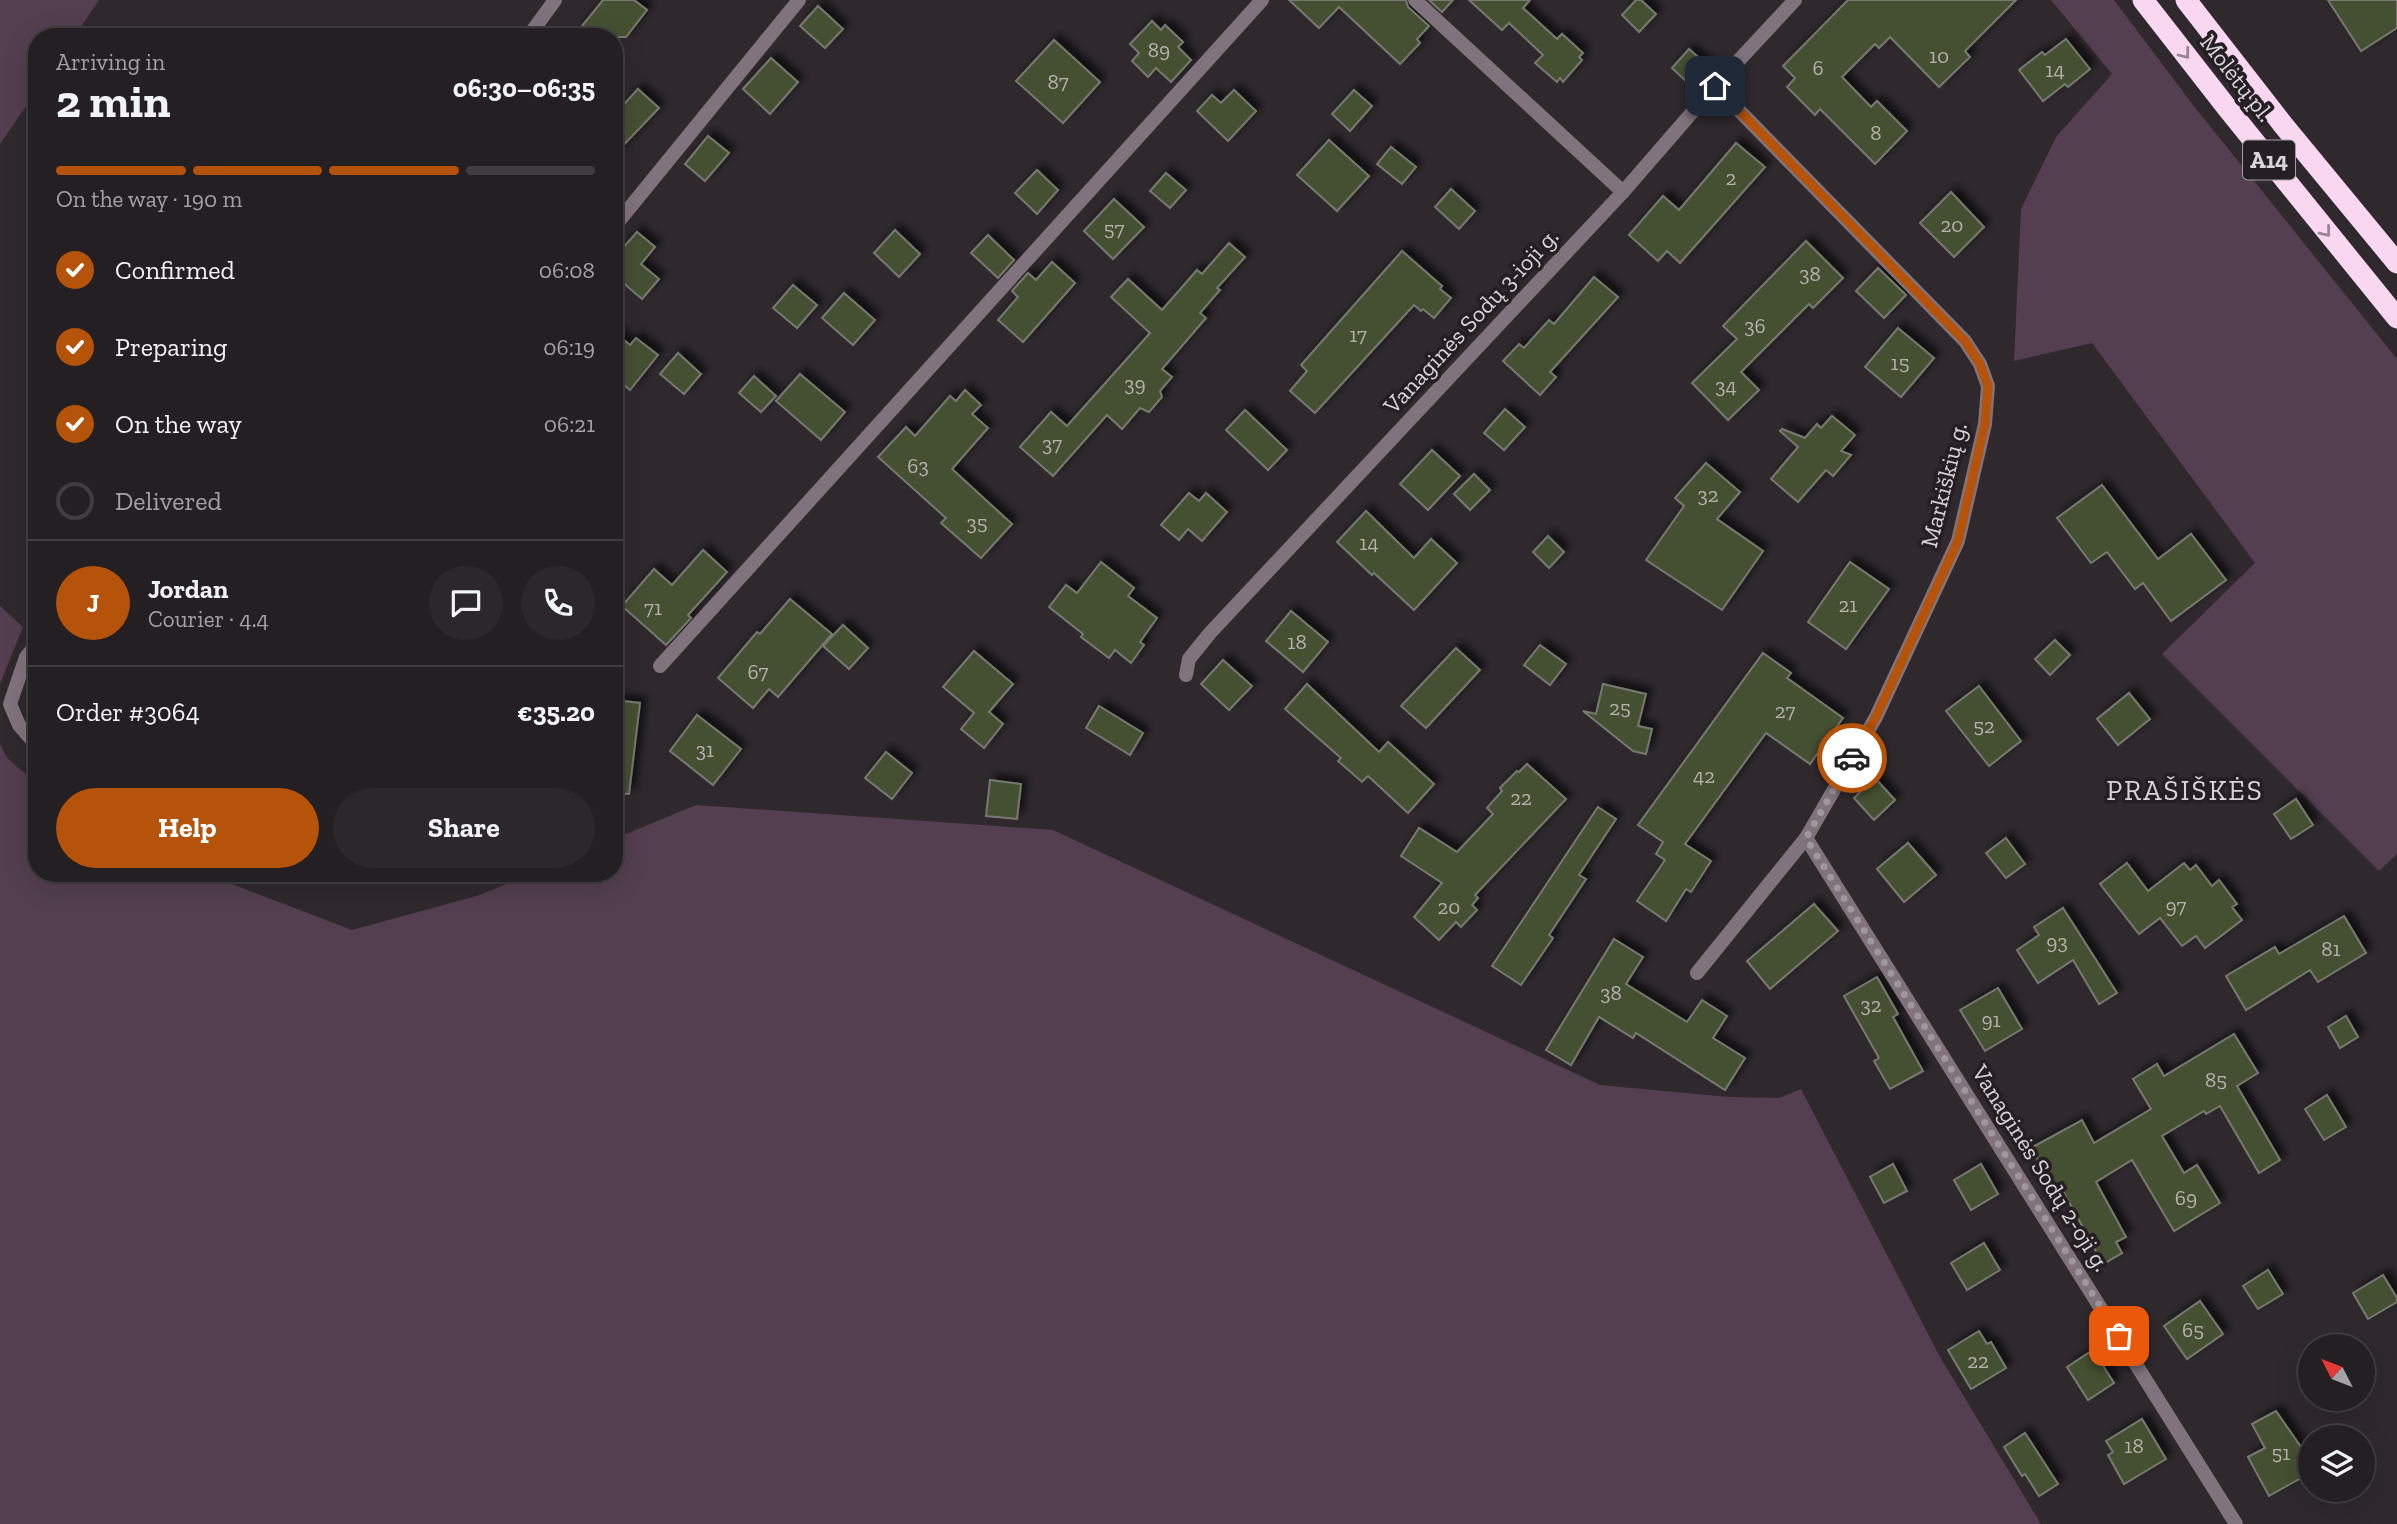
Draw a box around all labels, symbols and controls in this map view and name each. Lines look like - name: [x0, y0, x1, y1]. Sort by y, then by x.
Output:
- street label: Molėtų pl.: [2194, 28, 2281, 127]
- house number: 89: [1148, 37, 1170, 62]
- house number: 10: [1929, 43, 1949, 68]
- one-way arrow: [2176, 46, 2189, 58]
- text: Arriving in: [56, 48, 165, 76]
- house number: 6: [1812, 55, 1824, 80]
- pin: [1685, 56, 1745, 116]
- house number: 14: [2045, 57, 2065, 82]
- icon: home: [1696, 67, 1734, 105]
- house number: 87: [1047, 69, 1069, 94]
- text: 06:30–06:35: [453, 72, 595, 104]
- text: 2 min: [56, 74, 171, 129]
- house number: 8: [1870, 120, 1882, 145]
- road number: A14: [2243, 140, 2295, 180]
- house number: 2: [1726, 165, 1736, 190]
- text: On the way · 190 m: [56, 185, 242, 213]
- house number: 20: [1941, 212, 1963, 237]
- house number: 57: [1104, 216, 1124, 241]
- street label: Vanaginės Sodų 3-ioji g.: [1376, 222, 1564, 420]
- one-way arrow: [2318, 224, 2331, 236]
- icon: check: [56, 251, 94, 289]
- text: Confirmed: [115, 254, 235, 286]
- text: 06:08: [539, 256, 595, 284]
- house number: 38: [1799, 261, 1821, 286]
- house number: 36: [1744, 313, 1766, 338]
- house number: 17: [1349, 322, 1367, 347]
- icon: check: [56, 328, 94, 366]
- text: Preparing: [115, 331, 227, 363]
- text: 06:19: [543, 333, 595, 361]
- house number: 15: [1891, 350, 1909, 375]
- house number: 39: [1124, 371, 1146, 396]
- house number: 34: [1715, 373, 1737, 398]
- icon: check: [56, 405, 94, 443]
- text: On the way: [115, 408, 242, 440]
- text: 06:21: [544, 410, 595, 438]
- street label: Markiškių g.: [1914, 419, 1973, 551]
- house number: 37: [1042, 431, 1062, 456]
- house number: 63: [907, 453, 929, 478]
- house number: 32: [1697, 482, 1719, 507]
- text: Delivered: [115, 485, 222, 517]
- house number: 35: [966, 510, 988, 535]
- house number: 14: [1359, 530, 1379, 555]
- button: chat: [429, 566, 503, 640]
- button: phone: [521, 566, 595, 640]
- text: Jordan: [148, 573, 228, 605]
- text: J: [87, 587, 99, 619]
- house number: 21: [1839, 592, 1857, 617]
- house number: 71: [644, 595, 662, 620]
- text: Courier · 4.4: [148, 605, 269, 633]
- house number: 18: [1287, 629, 1307, 654]
- house number: 67: [747, 659, 769, 684]
- house number: 25: [1609, 695, 1631, 720]
- text: Order #3064: [56, 696, 200, 728]
- text: €35.20: [517, 696, 595, 728]
- house number: 27: [1775, 698, 1795, 723]
- house number: 52: [1973, 713, 1995, 738]
- courier: [1817, 723, 1887, 793]
- house number: 31: [696, 737, 714, 762]
- icon: car: [1833, 739, 1871, 777]
- house number: 42: [1693, 763, 1715, 788]
- district label: PRAŠIŠKĖS: [2106, 774, 2264, 807]
- house number: 22: [1510, 785, 1532, 810]
- button: Help: [56, 788, 319, 868]
- button: Share: [333, 788, 595, 868]
- house number: 97: [2165, 893, 2187, 918]
- house number: 20: [1438, 894, 1460, 919]
- house number: 93: [2046, 929, 2068, 954]
- house number: 81: [2321, 936, 2341, 961]
- house number: 38: [1600, 980, 1622, 1005]
- house number: 32: [1860, 992, 1882, 1017]
- house number: 91: [1981, 1007, 2001, 1032]
- street label: Vanaginės Sodų 2-oji g.: [1965, 1058, 2117, 1276]
- house number: 85: [2205, 1067, 2227, 1092]
- house number: 69: [2175, 1185, 2197, 1210]
- pin: [2089, 1306, 2149, 1366]
- icon: bag: [2100, 1317, 2138, 1355]
- house number: 65: [2182, 1317, 2204, 1342]
- north arrow: [2298, 1334, 2375, 1410]
- map controls: [2298, 1334, 2375, 1502]
- house number: 22: [1967, 1348, 1989, 1373]
- button: layers: [2298, 1425, 2375, 1502]
- house number: 18: [2124, 1433, 2144, 1458]
- house number: 51: [2272, 1440, 2290, 1465]

